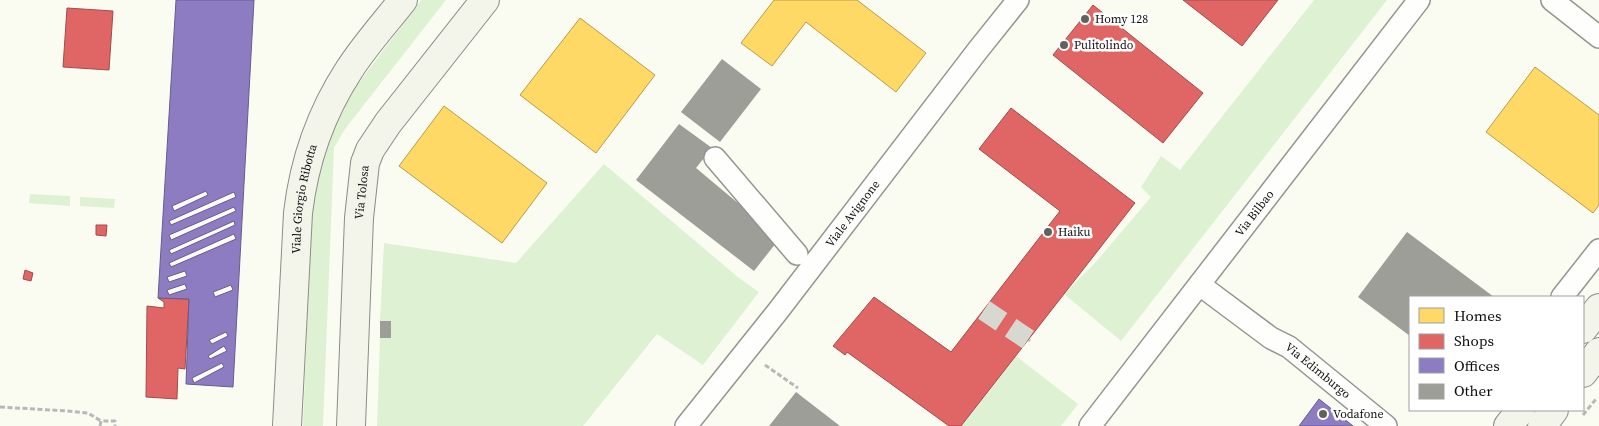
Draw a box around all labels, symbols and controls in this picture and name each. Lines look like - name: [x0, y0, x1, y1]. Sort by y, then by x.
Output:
- place label: Homy 128: [1095, 11, 1148, 27]
- marker: Homy 128: [1079, 13, 1091, 25]
- place label: Pulitolindo: [1074, 37, 1134, 53]
- marker: Pulitolindo: [1058, 39, 1070, 51]
- street label: Viale Giorgio Ribotta: [288, 141, 321, 254]
- street label: Via Tolosa: [351, 164, 373, 220]
- street label: Viale Avignone: [822, 177, 883, 250]
- street label: Via Bilbao: [1231, 186, 1278, 240]
- place label: Haiku: [1058, 224, 1090, 240]
- marker: Haiku: [1042, 226, 1054, 238]
- legend: [1409, 296, 1584, 411]
- text: Homes: [1454, 305, 1501, 326]
- text: Shops: [1454, 330, 1494, 351]
- street label: Via Edimburgo: [1282, 339, 1354, 402]
- text: Offices: [1454, 355, 1500, 376]
- text: Other: [1454, 380, 1493, 401]
- place label: Vodafone: [1333, 406, 1384, 422]
- marker: Vodafone: [1317, 408, 1329, 420]

